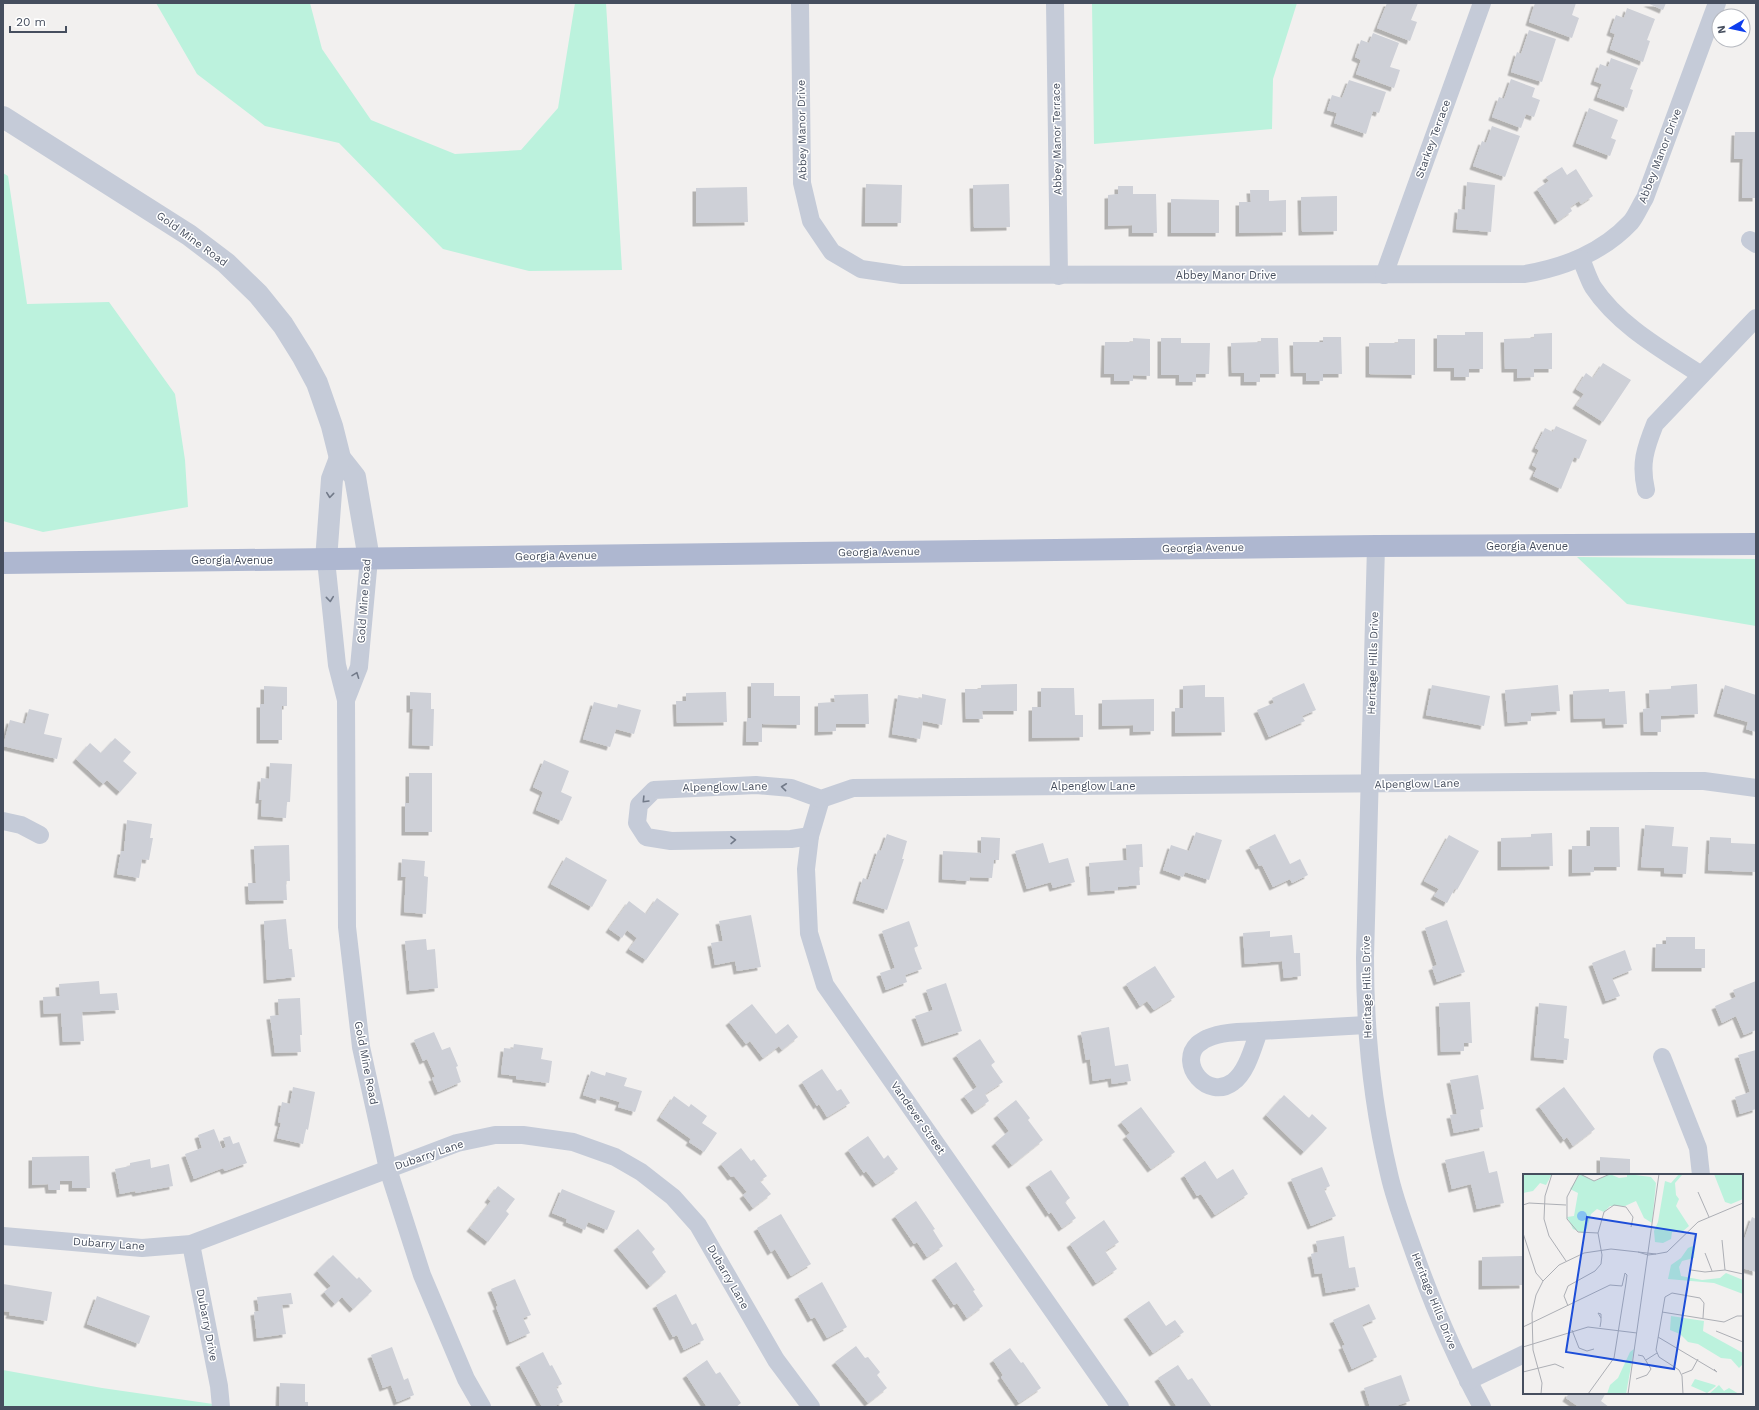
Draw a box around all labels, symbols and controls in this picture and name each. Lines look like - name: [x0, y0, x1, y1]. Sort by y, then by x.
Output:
- scale bar: [10, 8, 66, 34]
- north arrow: [1711, 8, 1751, 48]
- text: 20 m: [16, 15, 46, 29]
- text: N: [1715, 24, 1729, 35]
- street label: Abbey Manor Drive: [795, 80, 809, 180]
- street label: Abbey Manor Terrace: [1050, 83, 1064, 195]
- street label: Starkey Terrace: [1413, 98, 1453, 180]
- street label: Abbey Manor Drive: [1636, 107, 1684, 205]
- street label: Gold Mine Road: [154, 209, 230, 269]
- street label: Abbey Manor Drive: [1176, 269, 1276, 282]
- one-way arrow: [326, 492, 335, 498]
- street label: Georgia Avenue: [1486, 540, 1568, 553]
- street label: Georgia Avenue: [1162, 541, 1244, 555]
- street label: Georgia Avenue: [838, 545, 920, 559]
- street label: Georgia Avenue: [515, 549, 597, 563]
- street label: Georgia Avenue: [191, 554, 273, 567]
- street label: Gold Mine Road: [355, 558, 373, 644]
- one-way arrow: [325, 596, 334, 602]
- street label: Heritage Hills Drive: [1365, 611, 1381, 715]
- one-way arrow: [351, 671, 359, 678]
- street label: Alpenglow Lane: [1374, 777, 1460, 791]
- street label: Alpenglow Lane: [682, 780, 768, 794]
- street label: Alpenglow Lane: [1051, 780, 1136, 793]
- one-way arrow: [781, 783, 787, 792]
- one-way arrow: [643, 795, 650, 802]
- one-way arrow: [730, 836, 736, 844]
- street label: Heritage Hills Drive: [1360, 935, 1374, 1039]
- street label: Gold Mine Road: [352, 1020, 380, 1106]
- street label: Vandever Street: [888, 1079, 948, 1157]
- street label: Dubarry Lane: [393, 1137, 465, 1173]
- inset map: [1523, 1174, 1743, 1394]
- street label: Dubarry Lane: [73, 1235, 145, 1253]
- street label: Dubarry Lane: [704, 1243, 752, 1311]
- street label: Heritage Hills Drive: [1409, 1251, 1459, 1351]
- street label: Dubarry Drive: [194, 1288, 220, 1362]

